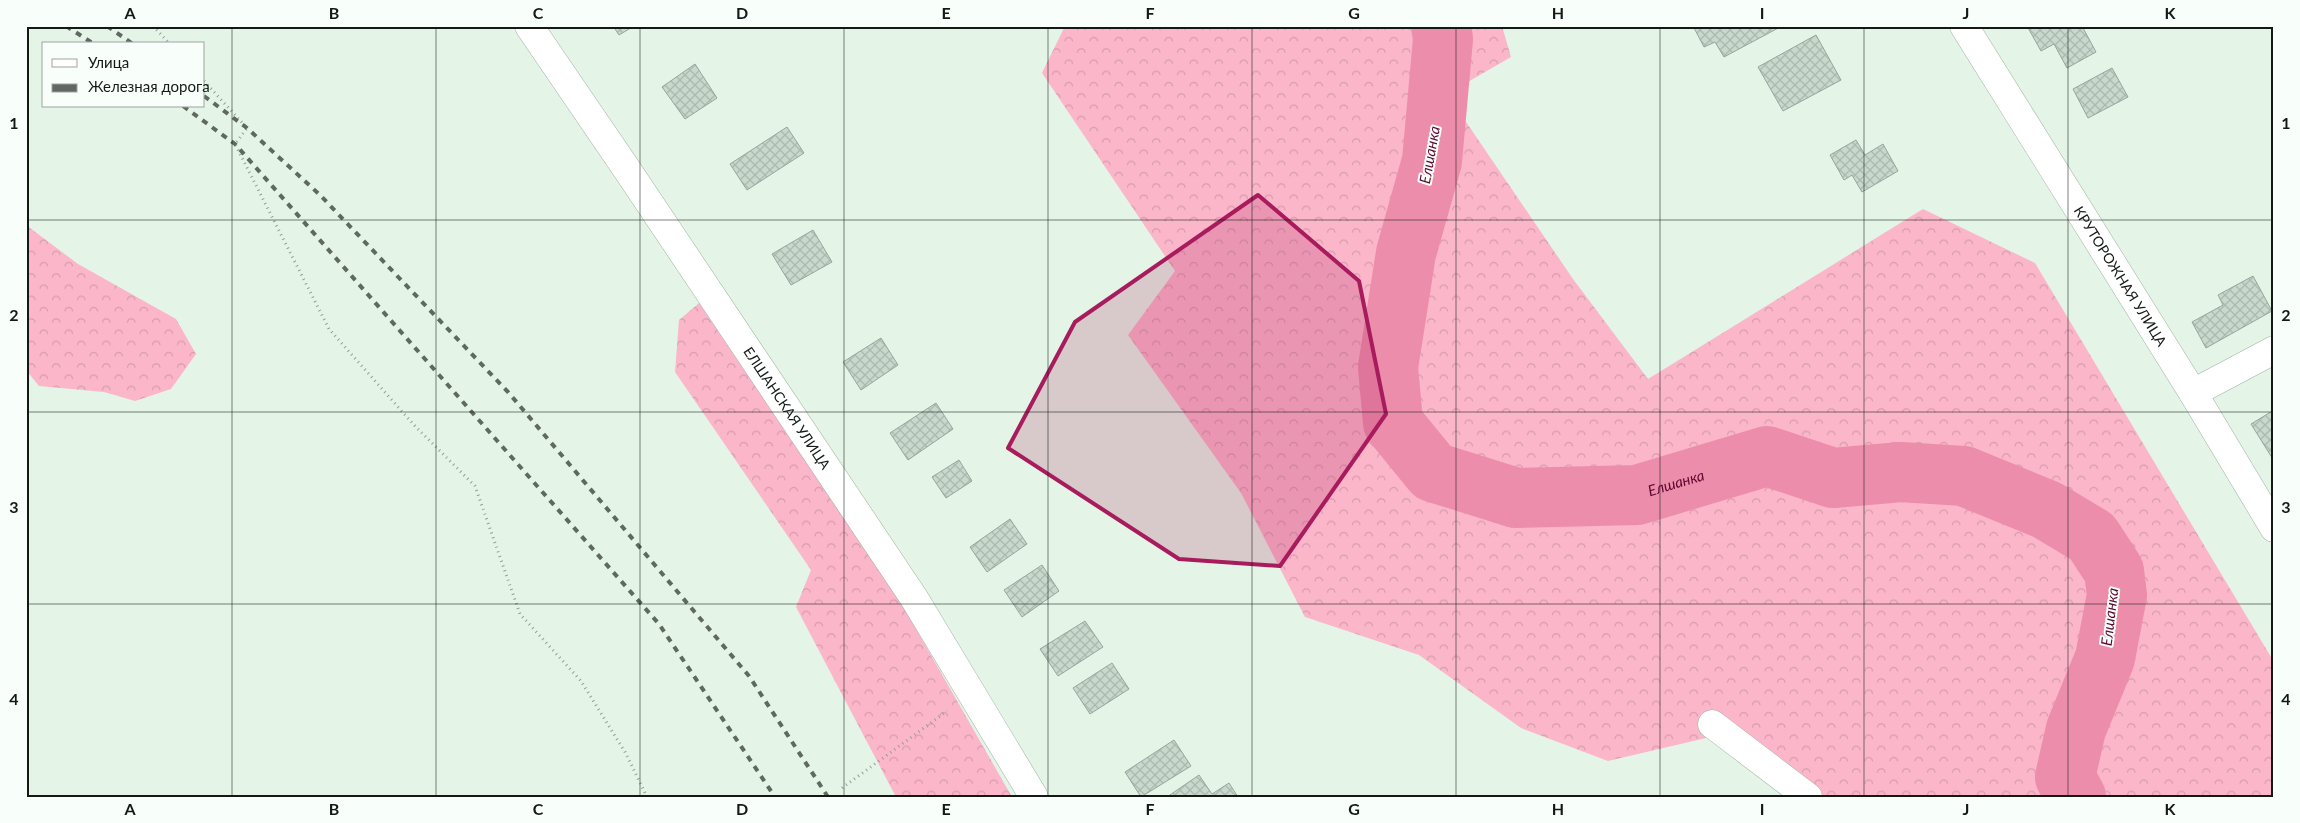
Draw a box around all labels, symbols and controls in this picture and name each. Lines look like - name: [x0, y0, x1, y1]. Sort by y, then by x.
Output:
- text: A: [123, 3, 136, 22]
- text: B: [329, 3, 339, 22]
- text: C: [533, 3, 544, 22]
- text: D: [736, 3, 748, 22]
- text: E: [941, 3, 951, 22]
- text: F: [1145, 3, 1155, 22]
- text: G: [1348, 3, 1360, 22]
- text: H: [1552, 3, 1564, 22]
- text: I: [1760, 3, 1764, 22]
- text: J: [1963, 3, 1969, 22]
- text: K: [2165, 3, 2177, 22]
- legend: [42, 42, 205, 108]
- text: Улица: [88, 53, 129, 71]
- text: Железная дорога: [88, 77, 210, 95]
- text: 1: [9, 113, 19, 132]
- text: 1: [2281, 113, 2291, 132]
- water label: Елшанка: [1415, 124, 1443, 185]
- street label: КРУТОРОЖНАЯ УЛИЦА: [2071, 203, 2171, 350]
- text: 2: [9, 305, 19, 324]
- text: 2: [2281, 305, 2291, 324]
- street label: ЕЛШАНСКАЯ УЛИЦА: [740, 343, 835, 473]
- water label: Елшанка: [1645, 465, 1707, 499]
- text: 3: [9, 497, 19, 516]
- text: 3: [2281, 497, 2291, 516]
- water label: Елшанка: [2097, 587, 2122, 647]
- text: 4: [9, 689, 19, 708]
- text: 4: [2281, 689, 2291, 708]
- text: A: [123, 799, 136, 818]
- text: B: [329, 799, 339, 818]
- text: C: [533, 799, 544, 818]
- text: D: [736, 799, 748, 818]
- text: E: [941, 799, 951, 818]
- text: F: [1145, 799, 1155, 818]
- text: G: [1348, 799, 1360, 818]
- text: H: [1552, 799, 1564, 818]
- text: I: [1760, 799, 1764, 818]
- text: J: [1963, 799, 1969, 818]
- text: K: [2165, 799, 2177, 818]

